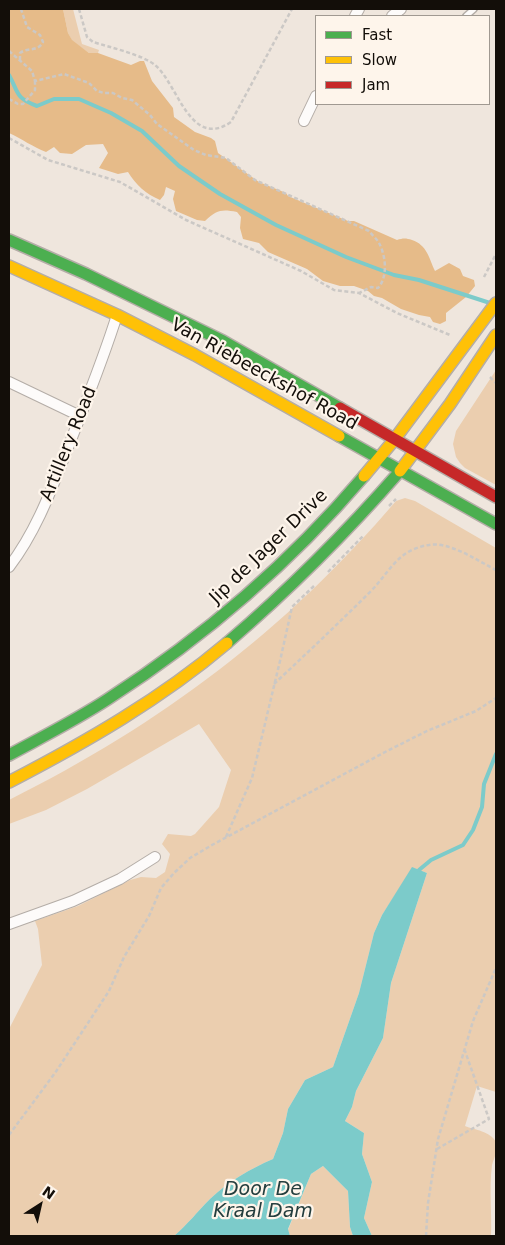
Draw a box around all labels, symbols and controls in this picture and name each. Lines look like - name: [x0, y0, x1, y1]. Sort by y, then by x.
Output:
- legend: [315, 15, 490, 105]
- text: Fast: [362, 26, 392, 44]
- text: Slow: [362, 51, 397, 69]
- text: Jam: [362, 76, 390, 94]
- street label: Van Riebeeckshof Road: [167, 315, 361, 435]
- street label: Artillery Road: [36, 383, 102, 505]
- street label: Jip de Jager Drive: [206, 485, 332, 609]
- water label: Door De Kraal Dam: [213, 1179, 313, 1223]
- north arrow: [15, 1180, 65, 1230]
- text: N: [39, 1183, 58, 1203]

